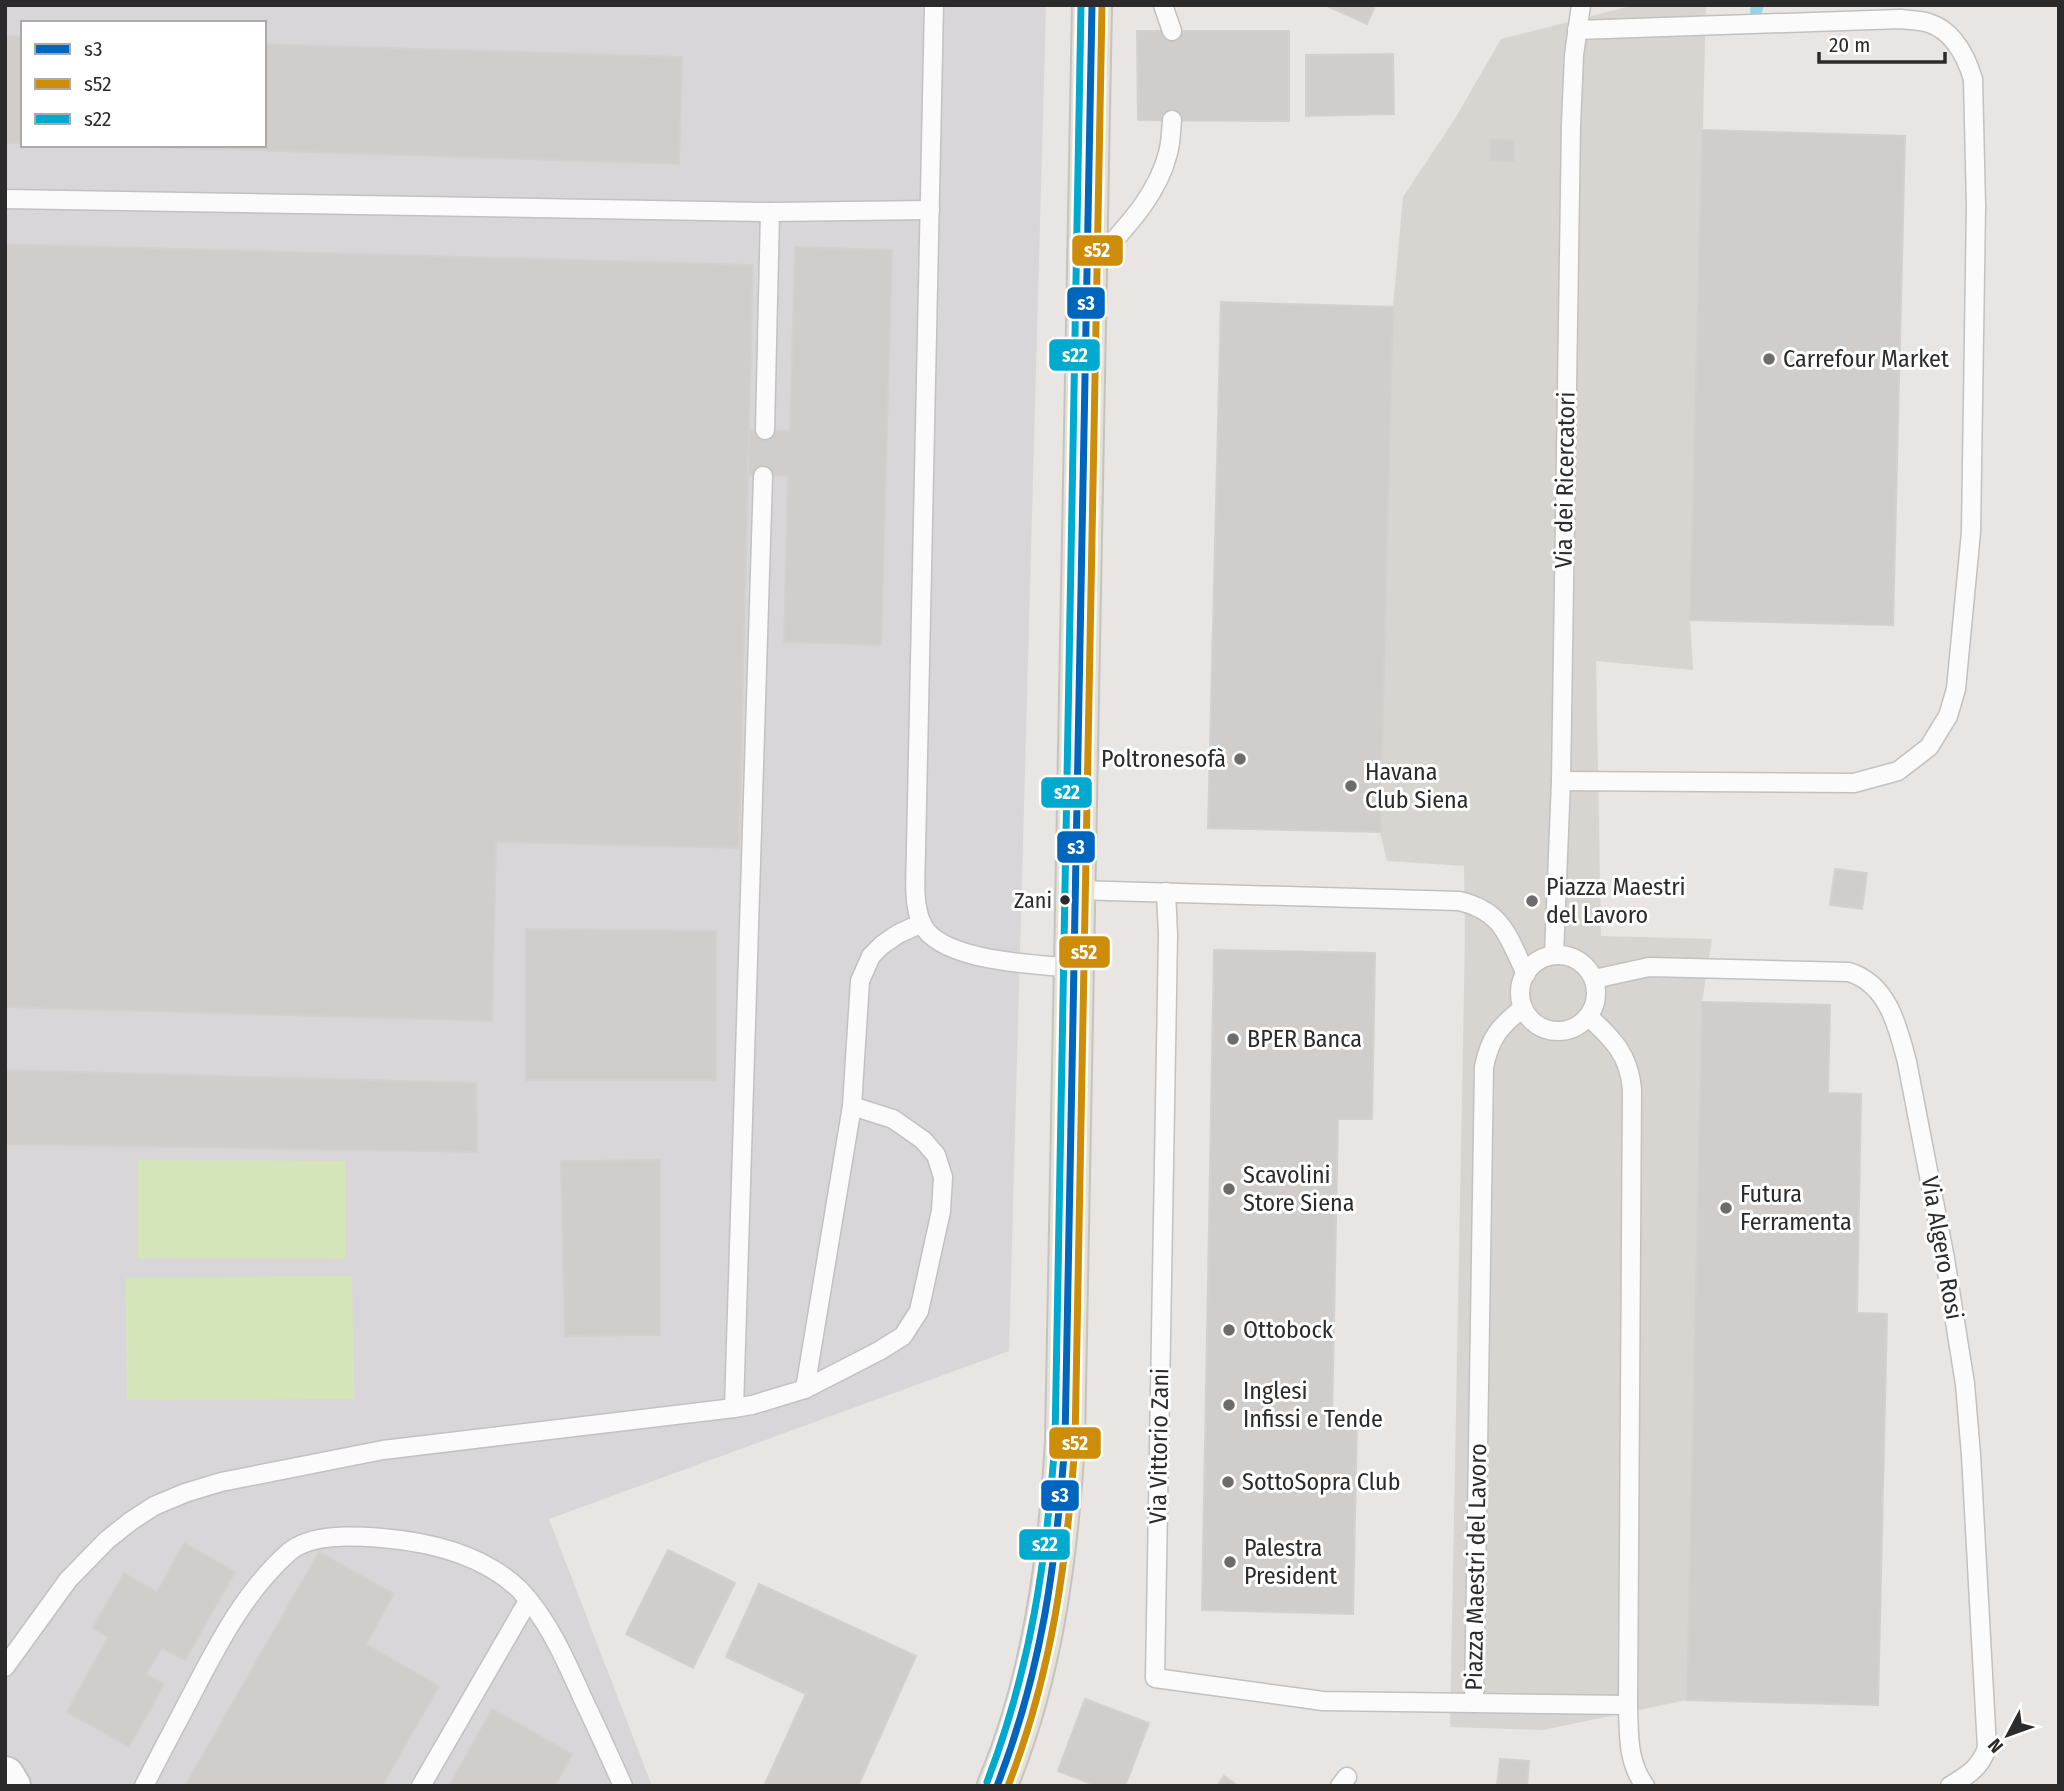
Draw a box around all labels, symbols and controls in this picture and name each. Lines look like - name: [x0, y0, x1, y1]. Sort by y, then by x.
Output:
- legend: [21, 21, 266, 147]
- scale bar: [1819, 21, 1945, 65]
- text: 20 m: [1829, 32, 1870, 58]
- text: s3: [84, 36, 102, 62]
- text: s52: [84, 71, 111, 97]
- text: s22: [84, 106, 111, 132]
- line badge: s52: [1071, 234, 1124, 267]
- text: s52: [1084, 239, 1110, 262]
- line badge: s3: [1066, 286, 1106, 320]
- text: s3: [1077, 292, 1095, 315]
- line badge: s22: [1048, 338, 1101, 372]
- text: s22: [1062, 344, 1088, 367]
- place label: Carrefour Market: [1783, 345, 1949, 373]
- marker: Carrefour Market: [1761, 351, 1777, 367]
- street label: Via dei Ricercatori: [1549, 391, 1581, 569]
- place label: Poltronesofà: [1101, 745, 1226, 773]
- marker: Poltronesofà: [1232, 751, 1248, 767]
- place label: Havana Club Siena: [1365, 758, 1468, 814]
- line badge: s22: [1040, 776, 1093, 809]
- marker: Havana Club Siena: [1343, 778, 1359, 794]
- text: s22: [1054, 781, 1080, 804]
- line badge: s3: [1056, 830, 1096, 864]
- text: s3: [1067, 836, 1085, 859]
- place label: Piazza Maestri del Lavoro: [1546, 873, 1686, 929]
- place label: Zani: [1014, 887, 1052, 914]
- marker: Zani: [1058, 893, 1072, 907]
- marker: Piazza Maestri del Lavoro: [1524, 893, 1540, 909]
- line badge: s52: [1058, 935, 1111, 969]
- text: s52: [1071, 941, 1097, 964]
- place label: BPER Banca: [1247, 1025, 1362, 1053]
- marker: BPER Banca: [1225, 1031, 1241, 1047]
- place label: Scavolini Store Siena: [1243, 1161, 1354, 1217]
- street label: Via Algero Rosi: [1916, 1174, 1968, 1322]
- place label: Futura Ferramenta: [1740, 1180, 1852, 1236]
- marker: Scavolini Store Siena: [1221, 1181, 1237, 1197]
- marker: Futura Ferramenta: [1718, 1200, 1734, 1216]
- place label: Ottobock: [1243, 1316, 1334, 1344]
- marker: Ottobock: [1221, 1322, 1237, 1338]
- street label: Via Vittorio Zani: [1144, 1368, 1174, 1524]
- place label: Inglesi Infissi e Tende: [1243, 1377, 1383, 1433]
- marker: Inglesi Infissi e Tende: [1221, 1397, 1237, 1413]
- line badge: s52: [1048, 1426, 1102, 1460]
- text: s52: [1062, 1432, 1088, 1455]
- street label: Piazza Maestri del Lavoro: [1460, 1443, 1492, 1691]
- place label: SottoSopra Club: [1242, 1468, 1400, 1496]
- marker: SottoSopra Club: [1220, 1474, 1236, 1490]
- line badge: s3: [1040, 1479, 1080, 1512]
- text: s3: [1051, 1484, 1069, 1507]
- line badge: s22: [1018, 1528, 1071, 1561]
- text: s22: [1032, 1533, 1058, 1556]
- place label: Palestra President: [1244, 1534, 1337, 1590]
- marker: Palestra President: [1222, 1554, 1238, 1570]
- north arrow: [1973, 1700, 2043, 1770]
- text: N: [1983, 1734, 2008, 1758]

